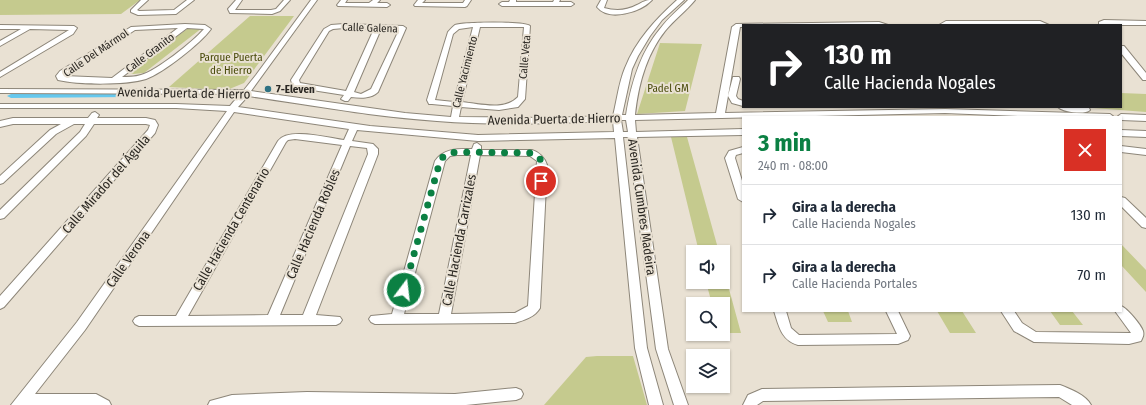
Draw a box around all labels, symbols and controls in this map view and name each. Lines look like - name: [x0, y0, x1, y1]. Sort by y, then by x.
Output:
- street label: Calle Galena: [342, 21, 398, 35]
- street label: Calle Del Mármol: [61, 26, 131, 80]
- street label: Calle Granito: [123, 30, 177, 75]
- street label: Calle Yacimiento: [450, 34, 480, 109]
- street label: Calle Veta: [517, 34, 533, 80]
- text: 130 m: [824, 38, 892, 71]
- icon: right: [758, 40, 810, 92]
- park label: Parque Puerta de Hierro: [199, 51, 263, 77]
- text: Calle Hacienda Nogales: [824, 72, 996, 94]
- park label: Padel GM: [647, 82, 689, 95]
- place label: 7-Eleven: [276, 83, 315, 96]
- street label: Avenida Puerta de Hierro: [117, 84, 251, 102]
- marker: 7-Eleven: [263, 84, 273, 94]
- street label: Avenida Puerta de Hierro: [487, 110, 621, 128]
- text: 3 min: [758, 129, 811, 157]
- button: close: [1064, 129, 1106, 171]
- street label: Calle Mirador del Águila: [59, 132, 153, 236]
- street label: Avenida Cumbres Madeira: [625, 138, 659, 276]
- text: 240 m · 08:00: [758, 158, 828, 173]
- pin: [524, 164, 558, 198]
- street label: Calle Hacienda Centenario: [190, 165, 273, 293]
- street label: Calle Hacienda Robles: [283, 166, 343, 281]
- icon: arrive: [530, 170, 552, 192]
- street label: Calle Hacienda Carrizales: [439, 173, 479, 307]
- text: Gira a la derecha: [792, 198, 896, 216]
- icon: right: [758, 204, 780, 226]
- text: 130 m: [1071, 206, 1106, 224]
- text: Calle Hacienda Nogales: [792, 216, 916, 231]
- street label: Calle Verona: [103, 228, 153, 290]
- map controls: [686, 245, 730, 393]
- button: sound: [686, 245, 730, 289]
- text: Gira a la derecha: [792, 258, 896, 276]
- icon: right: [758, 264, 780, 286]
- text: 70 m: [1077, 266, 1106, 284]
- position arrow: [383, 269, 425, 311]
- text: Calle Hacienda Portales: [792, 276, 917, 291]
- button: search: [686, 297, 730, 341]
- button: layers: [686, 349, 730, 393]

